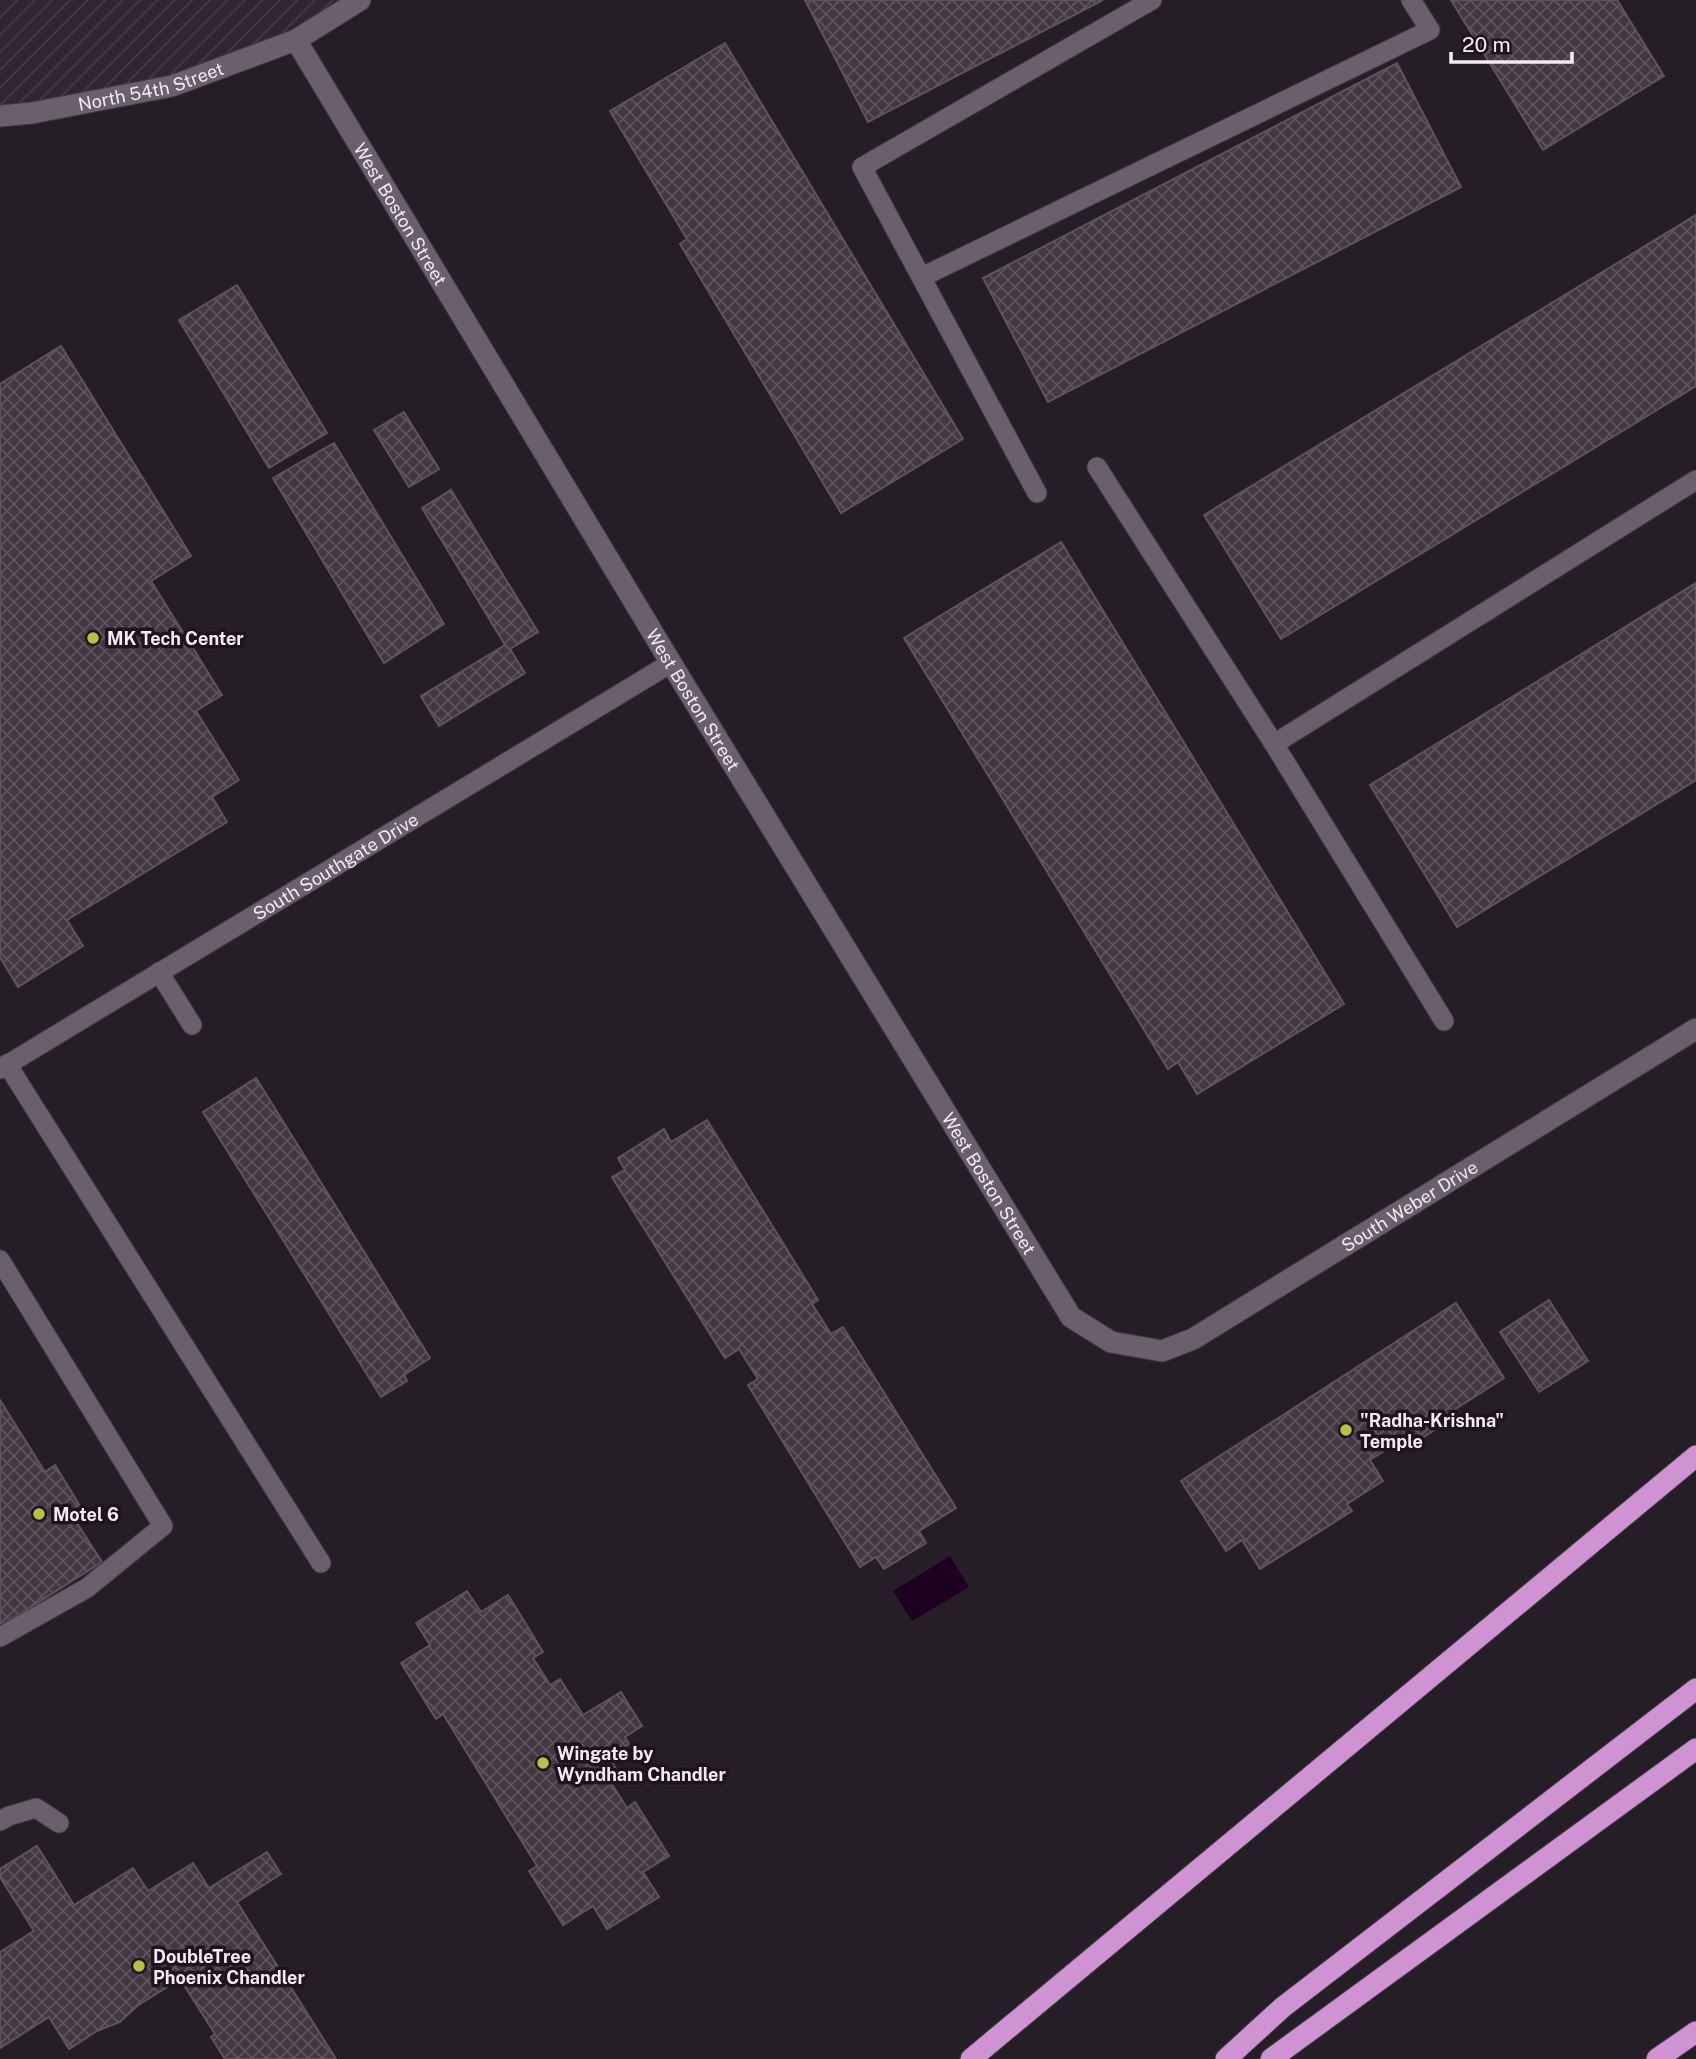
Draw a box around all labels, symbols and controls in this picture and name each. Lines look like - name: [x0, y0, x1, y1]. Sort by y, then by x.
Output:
- scale bar: [1451, 21, 1572, 65]
- text: 20 m: [1462, 32, 1511, 57]
- street label: North 54th Street: [76, 57, 226, 114]
- street label: West Boston Street: [350, 139, 452, 289]
- street label: West Boston Street: [642, 625, 745, 774]
- place label: MK Tech Center: [107, 628, 244, 649]
- marker: MK Tech Center: [85, 630, 101, 646]
- street label: South Southgate Drive: [249, 808, 422, 924]
- street label: West Boston Street: [938, 1109, 1040, 1258]
- street label: South Weber Drive: [1337, 1156, 1481, 1256]
- place label: "Radha-Krishna" Temple: [1360, 1410, 1504, 1452]
- marker: "Radha-Krishna" Temple: [1338, 1422, 1354, 1438]
- place label: Motel 6: [53, 1504, 119, 1525]
- marker: Motel 6: [31, 1506, 47, 1522]
- place label: Wingate by Wyndham Chandler: [557, 1743, 726, 1785]
- marker: Wingate by Wyndham Chandler: [535, 1755, 551, 1771]
- place label: DoubleTree Phoenix Chandler: [153, 1946, 305, 1988]
- marker: DoubleTree Phoenix Chandler: [131, 1958, 147, 1974]

